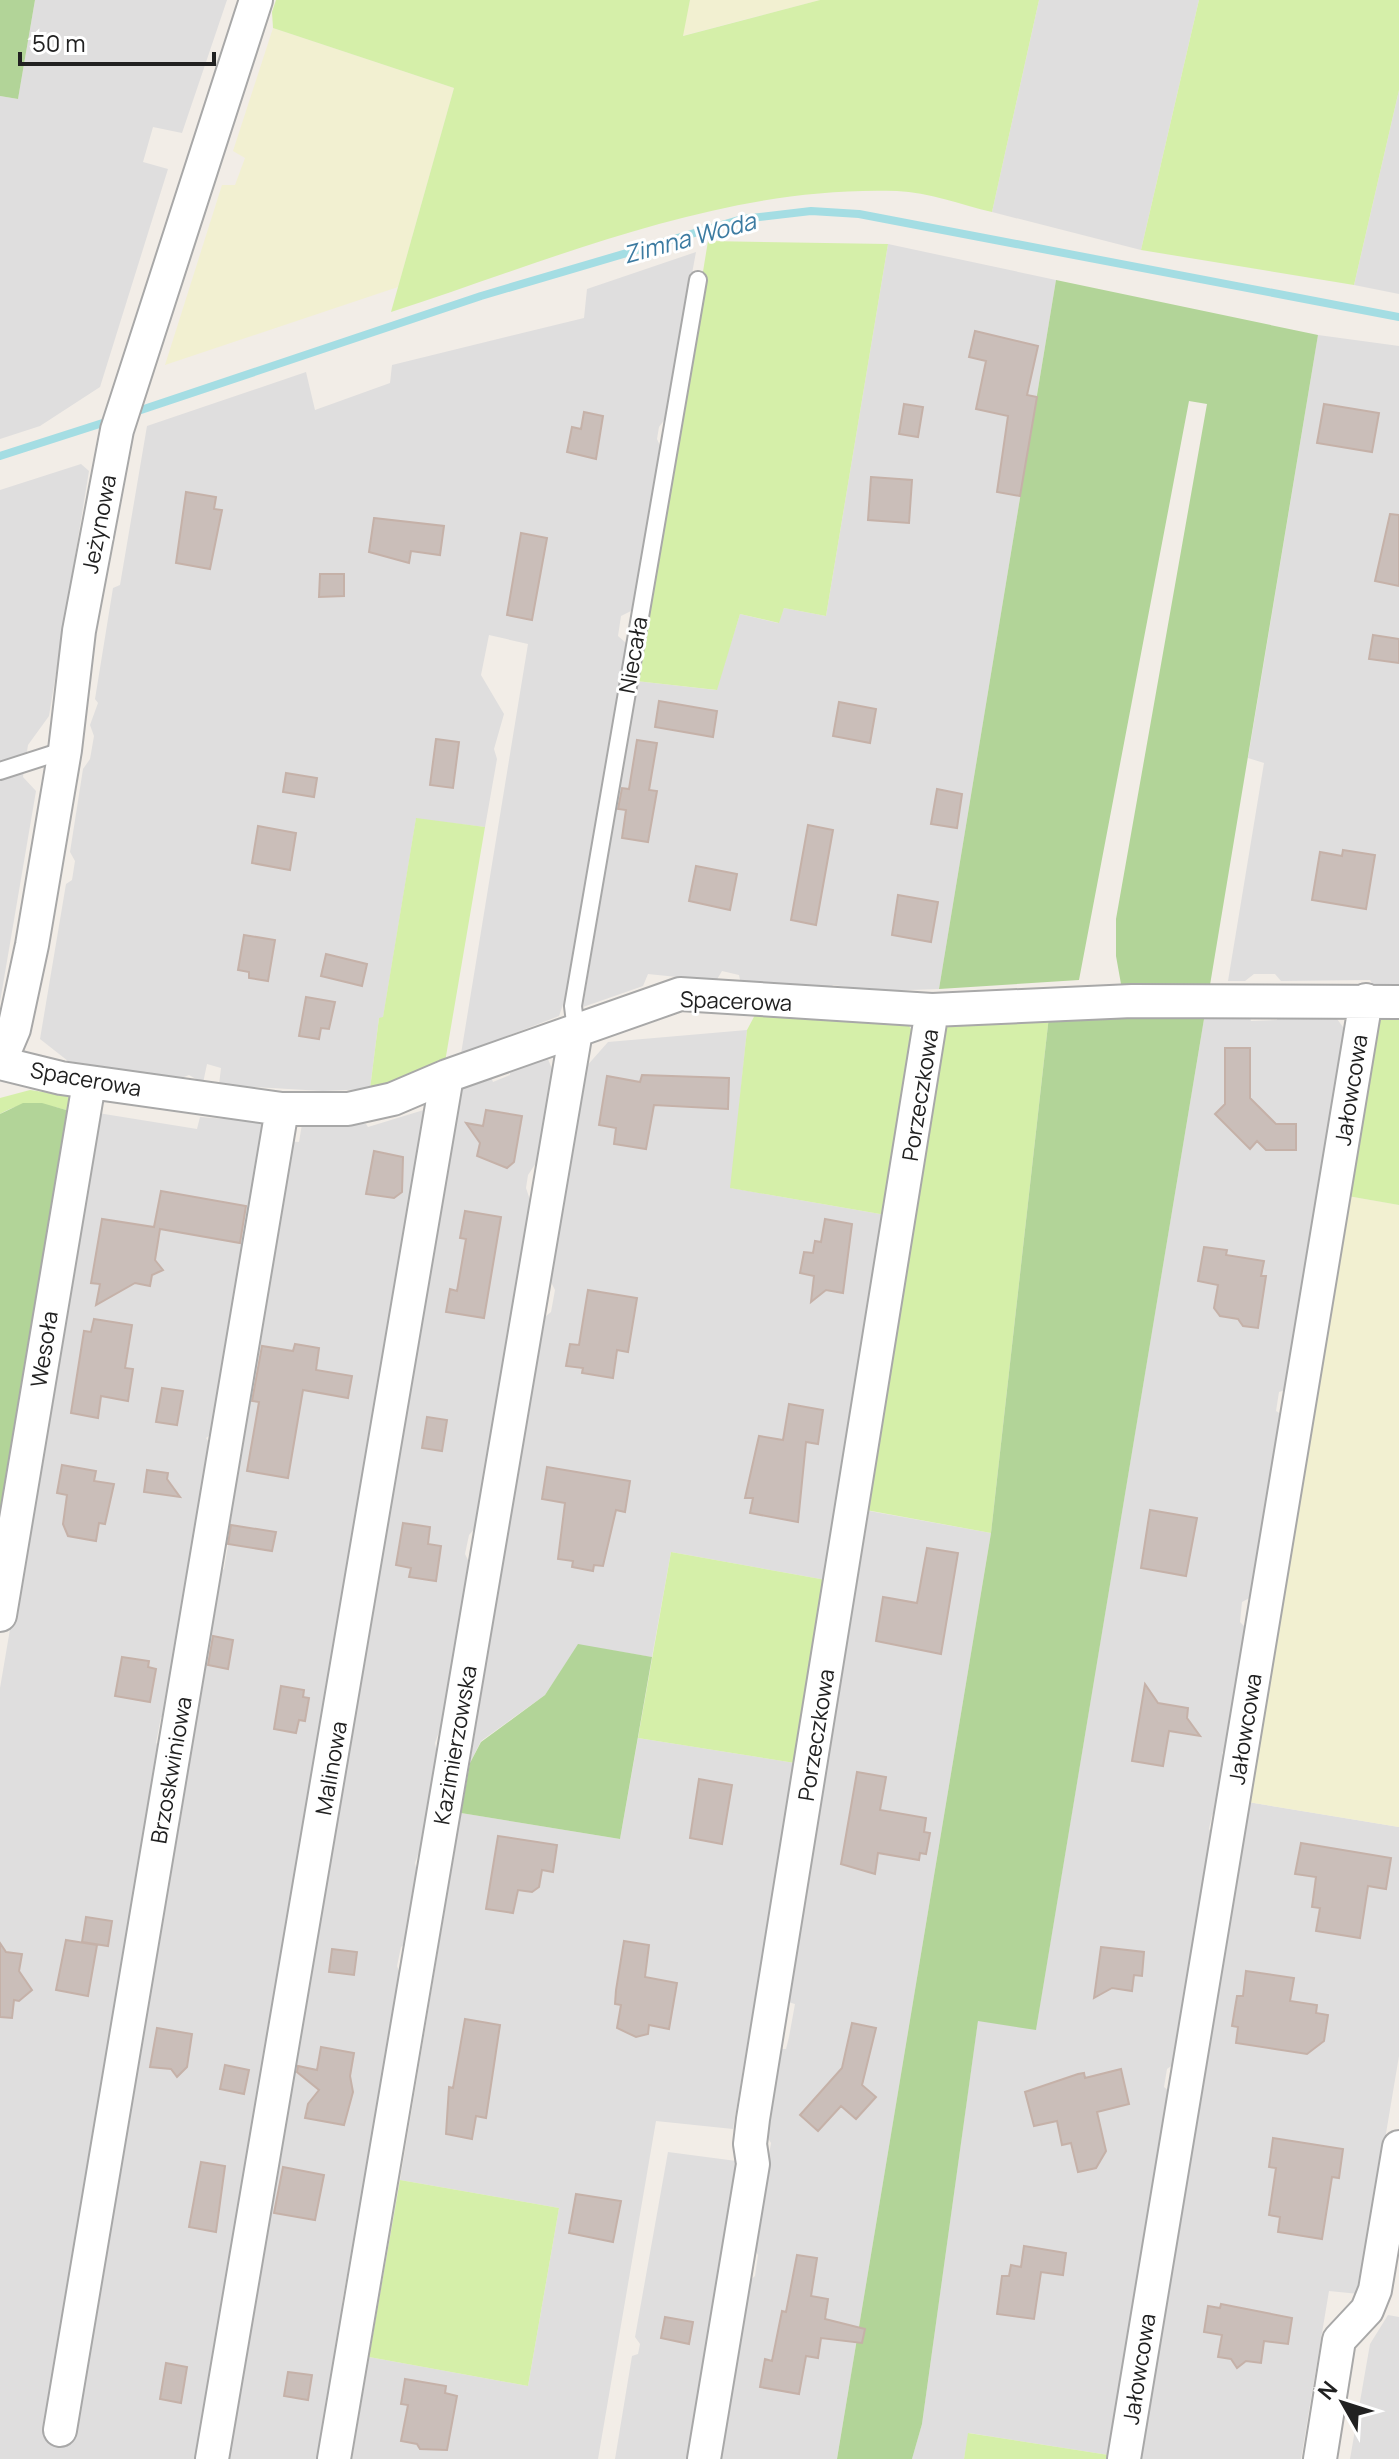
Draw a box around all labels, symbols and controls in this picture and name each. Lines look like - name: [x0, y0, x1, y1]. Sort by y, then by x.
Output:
- scale bar: [20, 16, 214, 66]
- text: 50 m: [32, 26, 86, 59]
- water label: Zimna Woda: [619, 203, 760, 271]
- street label: Jeżynowa: [75, 472, 123, 576]
- street label: Niecała: [612, 614, 654, 696]
- street label: Spacerowa: [679, 984, 793, 1018]
- street label: Porzeczkowa: [895, 1027, 945, 1163]
- street label: Jałowcowa: [1327, 1032, 1375, 1148]
- street label: Spacerowa: [28, 1054, 144, 1104]
- street label: Wesoła: [23, 1309, 65, 1389]
- street label: Kazimierzowska: [426, 1663, 484, 1827]
- street label: Porzeczkowa: [791, 1667, 841, 1803]
- street label: Jałowcowa: [1221, 1671, 1269, 1787]
- street label: Brzoskwiniowa: [143, 1694, 199, 1846]
- street label: Malinowa: [308, 1719, 354, 1817]
- street label: Jałowcowa: [1115, 2311, 1163, 2427]
- north arrow: [1303, 2363, 1383, 2443]
- text: N: [1311, 2375, 1344, 2406]

